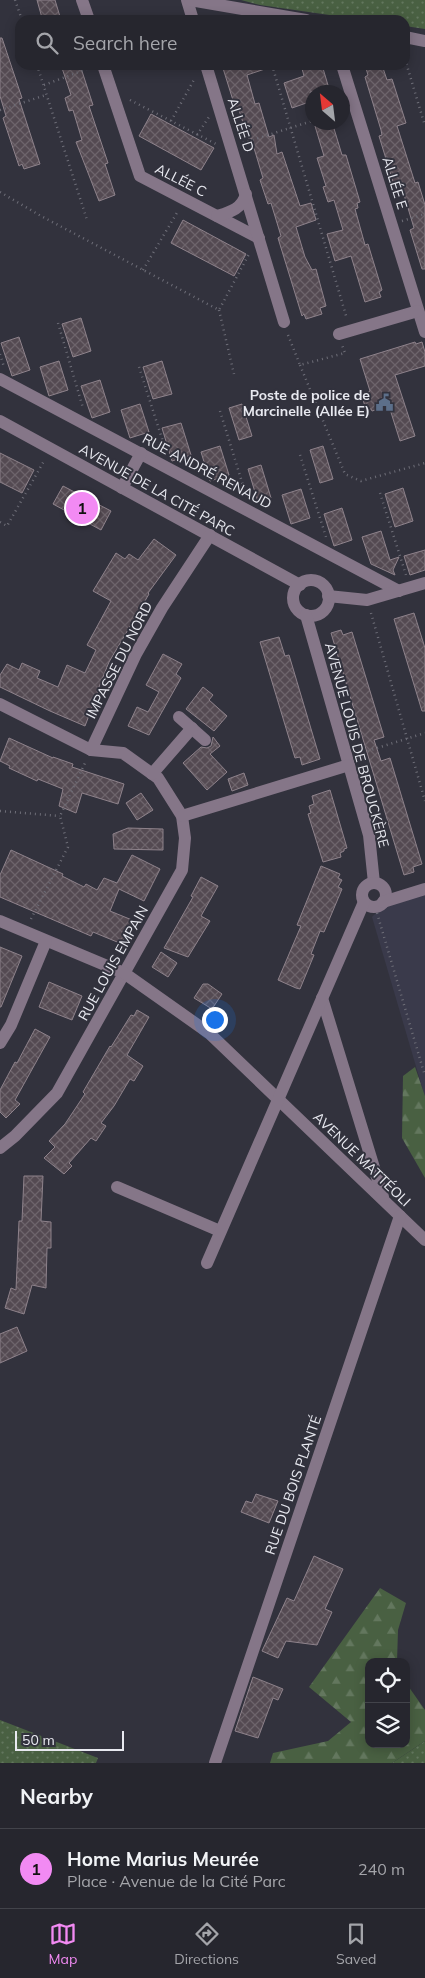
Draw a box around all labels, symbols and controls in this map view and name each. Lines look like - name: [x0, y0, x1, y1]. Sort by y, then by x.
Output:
- search box: [15, 15, 410, 70]
- icon: search: [33, 29, 61, 57]
- text: Search here: [73, 31, 177, 55]
- north arrow: [305, 85, 350, 130]
- street label: ALLÉE D: [224, 96, 258, 154]
- street label: ALLÉE E: [379, 155, 411, 211]
- street label: ALLÉE C: [152, 159, 210, 201]
- place label: Poste de police de Marcinelle (Allée E): [243, 386, 370, 420]
- public building icon: Poste de police de Marcinelle (Allée E): [374, 393, 394, 413]
- street label: RUE ANDRÉ RENAUD: [139, 429, 275, 513]
- street label: AVENUE DE LA CITÉ PARC: [76, 440, 238, 540]
- pin: 1: [66, 489, 98, 527]
- street label: IMPASSE DU NORD: [82, 598, 156, 722]
- street label: AVENUE LOUIS DE BROUCKÈRE: [321, 641, 393, 849]
- street label: RUE LOUIS EMPAIN: [74, 902, 152, 1024]
- your location: [202, 1007, 228, 1033]
- street label: AVENUE MATTÉOLI: [309, 1108, 415, 1210]
- street label: RUE DU BOIS PLANTÉ: [261, 1413, 325, 1557]
- map controls: [365, 1658, 410, 1748]
- button: locate: [365, 1658, 410, 1703]
- button: layers: [365, 1703, 410, 1748]
- scale bar: [15, 1728, 124, 1751]
- text: 50 m: [22, 1731, 55, 1749]
- text: Nearby: [20, 1783, 93, 1809]
- text: Home Marius Meurée: [67, 1847, 259, 1871]
- text: 1: [31, 1859, 41, 1879]
- text: 240 m: [358, 1859, 405, 1879]
- text: Place · Avenue de la Cité Parc: [67, 1871, 286, 1891]
- tab: Map: [49, 1920, 77, 1968]
- tab: Directions: [174, 1920, 239, 1968]
- tab: Saved: [336, 1920, 376, 1968]

